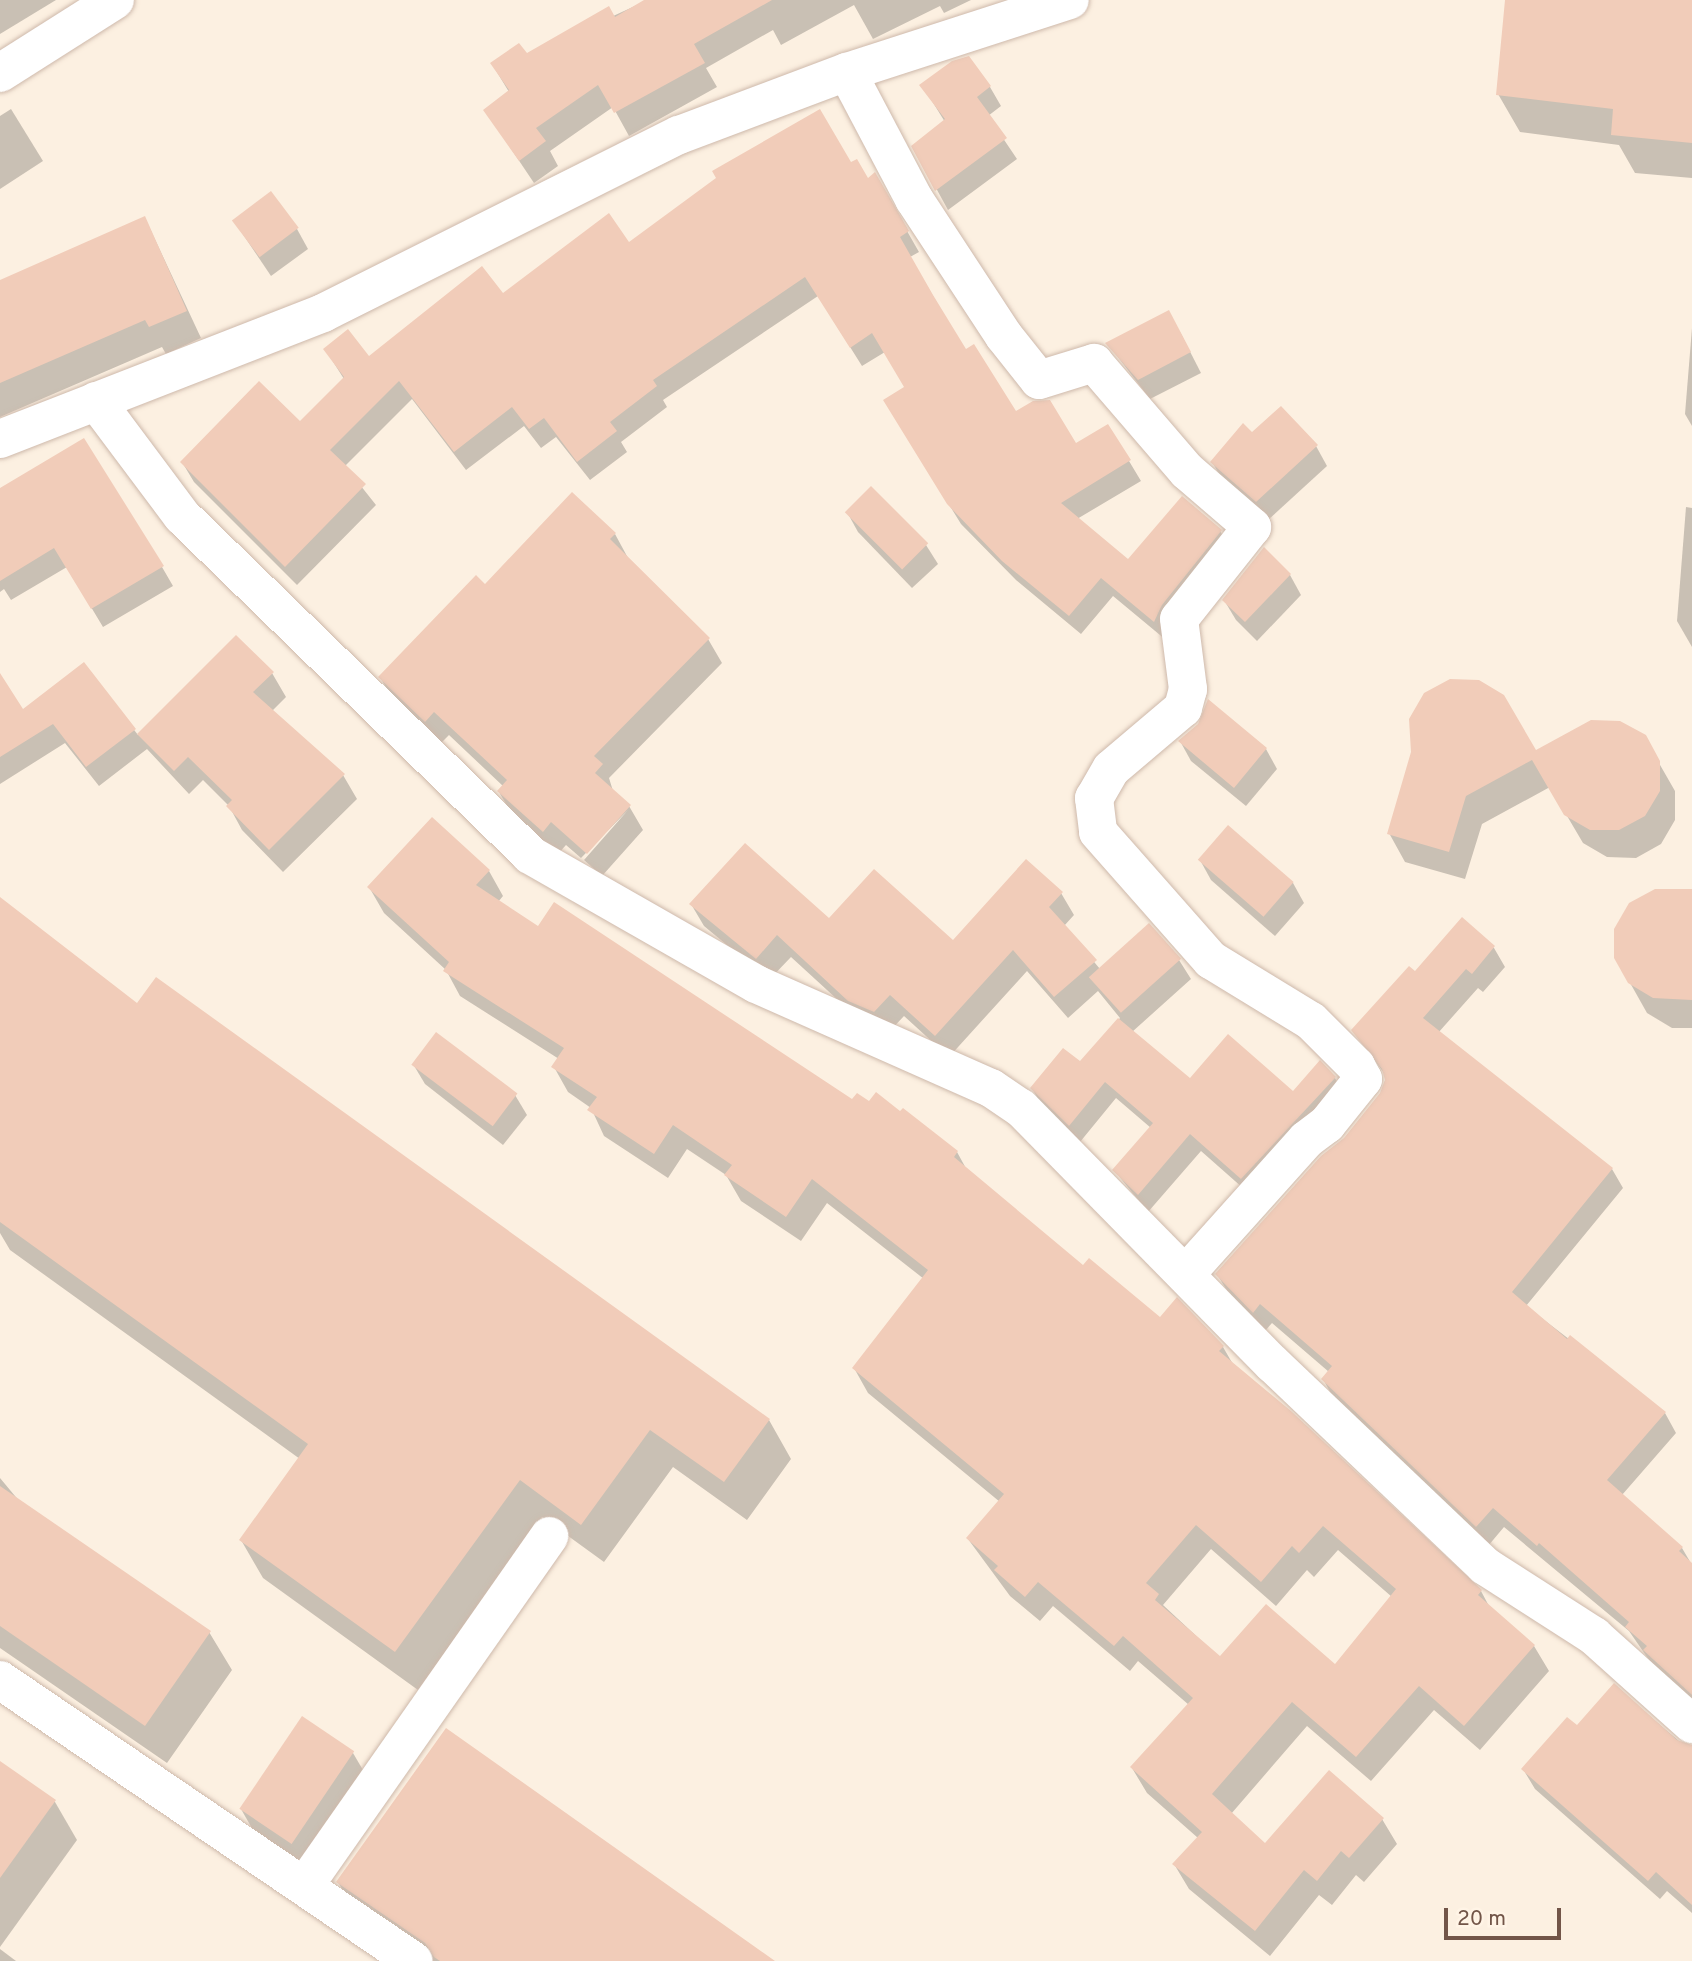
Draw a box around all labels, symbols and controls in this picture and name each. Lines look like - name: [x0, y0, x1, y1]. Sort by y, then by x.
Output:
- scale bar: [1447, 1895, 1564, 1939]
- text: 20 m: [1457, 1906, 1506, 1933]

